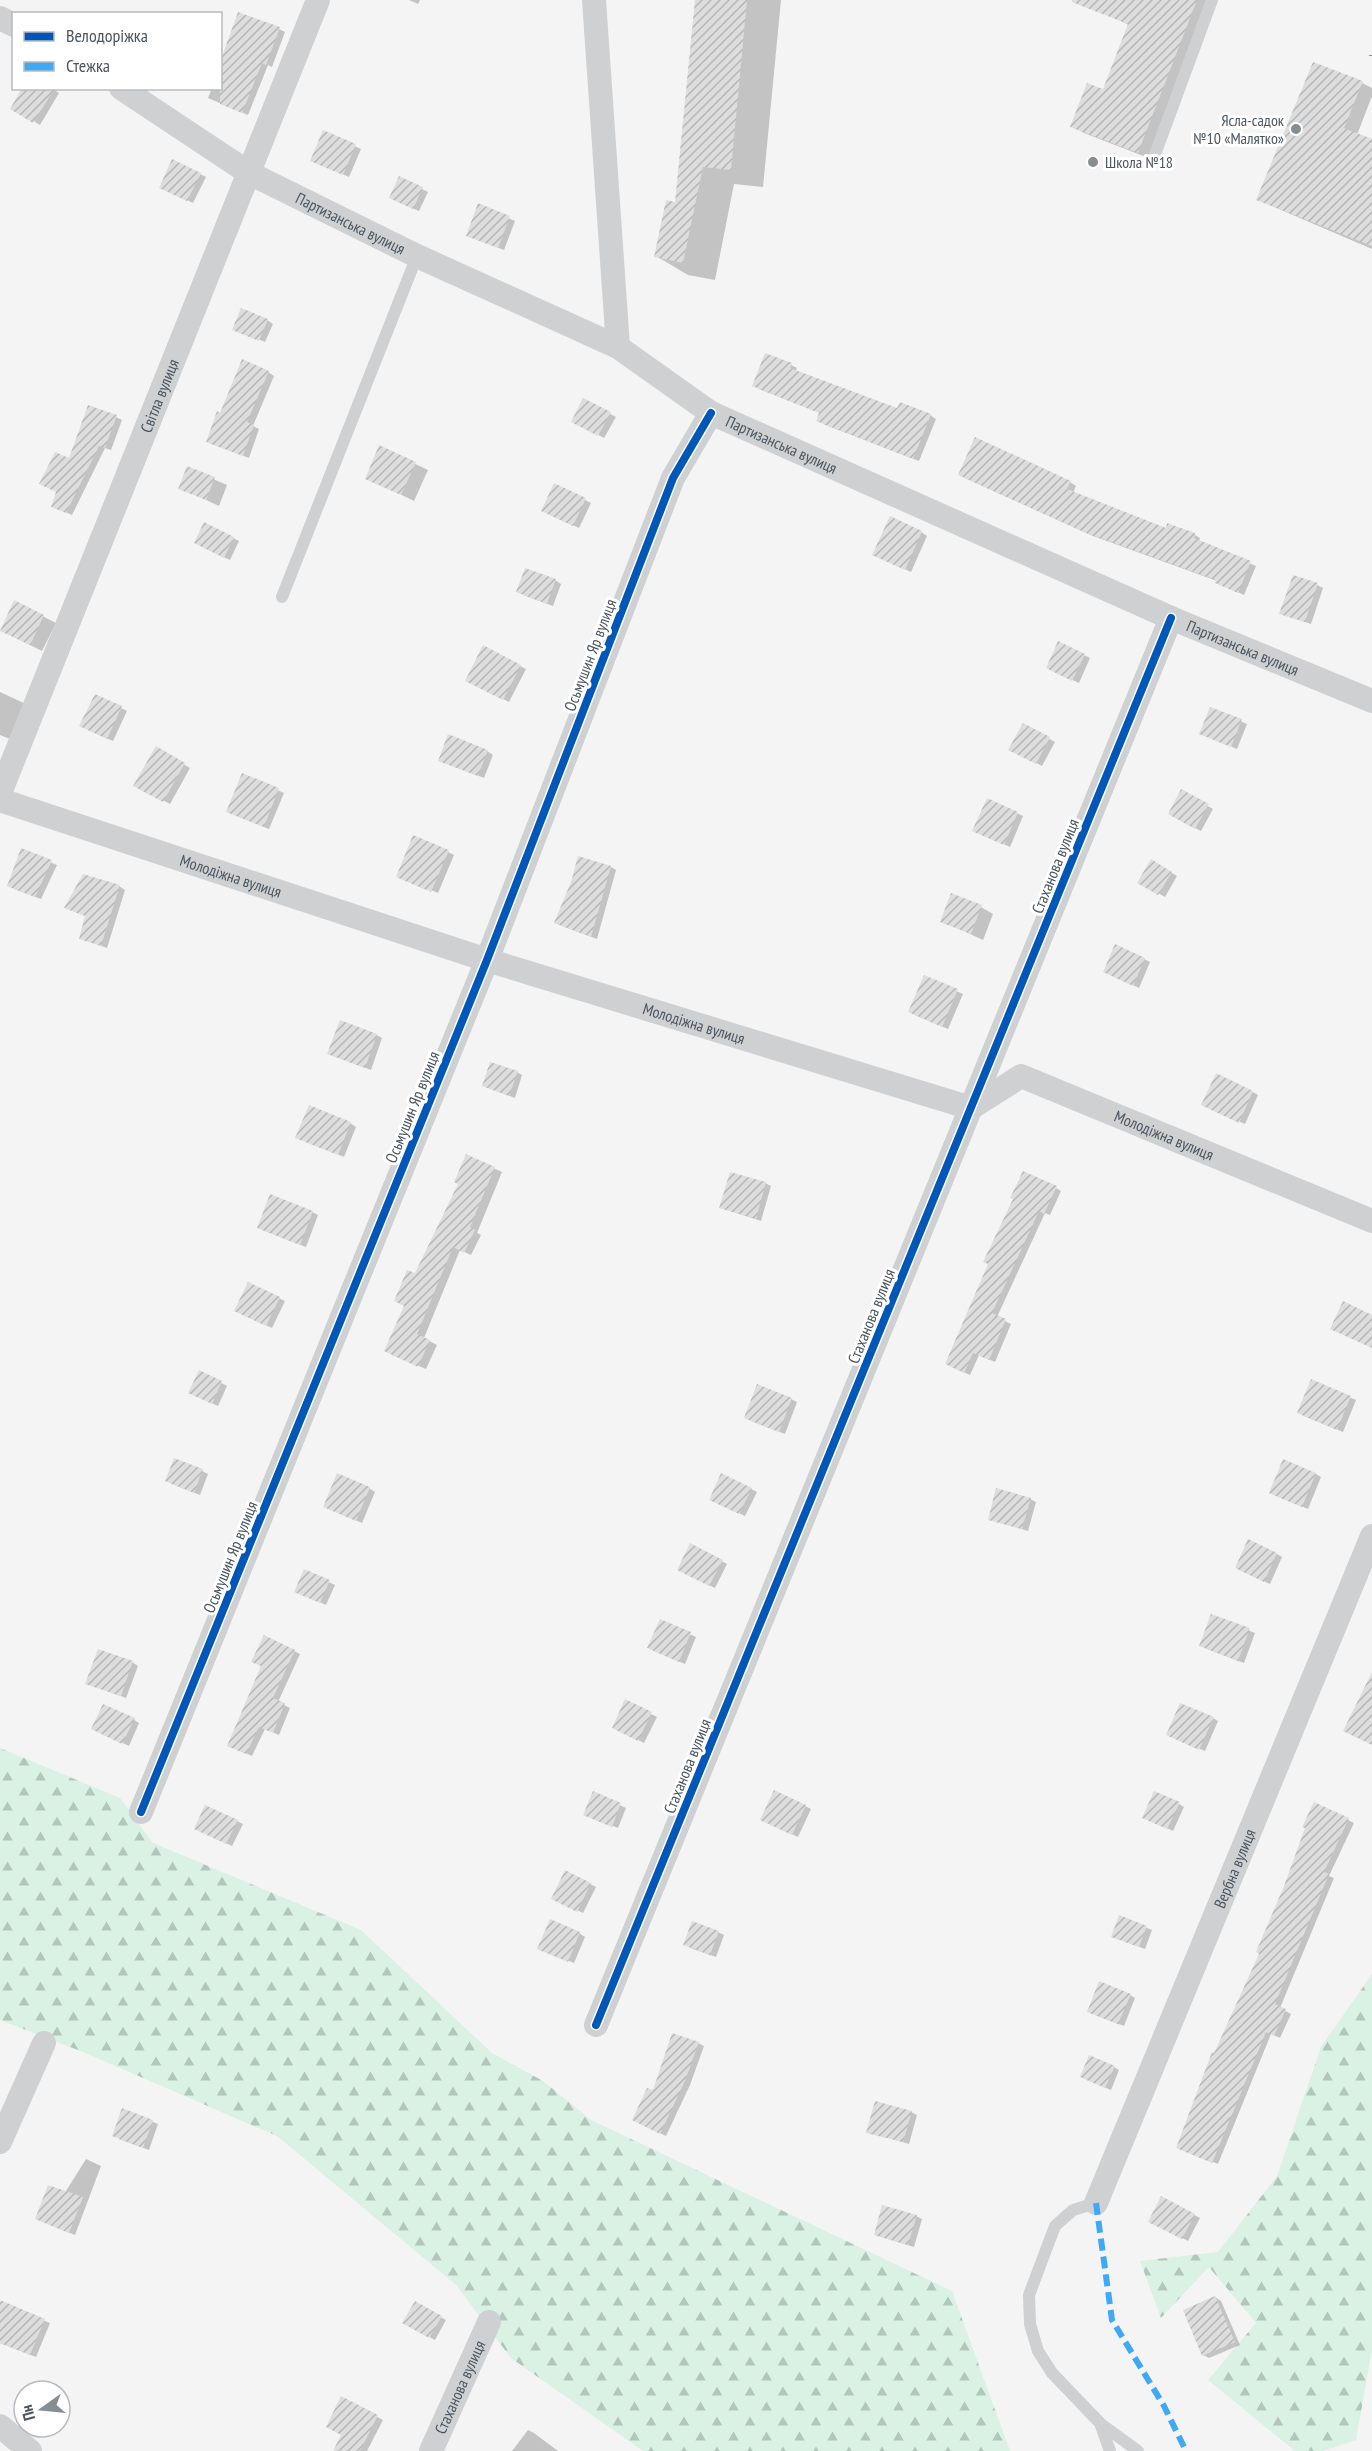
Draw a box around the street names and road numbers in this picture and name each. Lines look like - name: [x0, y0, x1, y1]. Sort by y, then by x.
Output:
- street label: Партизанська вулиця: [293, 188, 409, 259]
- street label: Світла вулиця: [136, 356, 183, 435]
- street label: Партизанська вулиця: [723, 411, 840, 478]
- street label: Осьмушин Яр вулиця: [559, 596, 621, 714]
- street label: Партизанська вулиця: [1184, 616, 1302, 680]
- street label: Стаханова вулиця: [1027, 816, 1083, 916]
- street label: Молодіжна вулиця: [178, 850, 284, 902]
- street label: Молодіжна вулиця: [641, 998, 747, 1048]
- street label: Осьмушин Яр вулиця: [381, 1048, 443, 1166]
- street label: Молодіжна вулиця: [1112, 1106, 1217, 1165]
- street label: Стаханова вулиця: [843, 1266, 899, 1366]
- street label: Осьмушин Яр вулиця: [199, 1498, 261, 1616]
- street label: Стаханова вулиця: [659, 1716, 715, 1816]
- street label: Вербна вулиця: [1209, 1826, 1260, 1911]
- street label: Стаханова вулиця: [430, 2337, 489, 2437]

